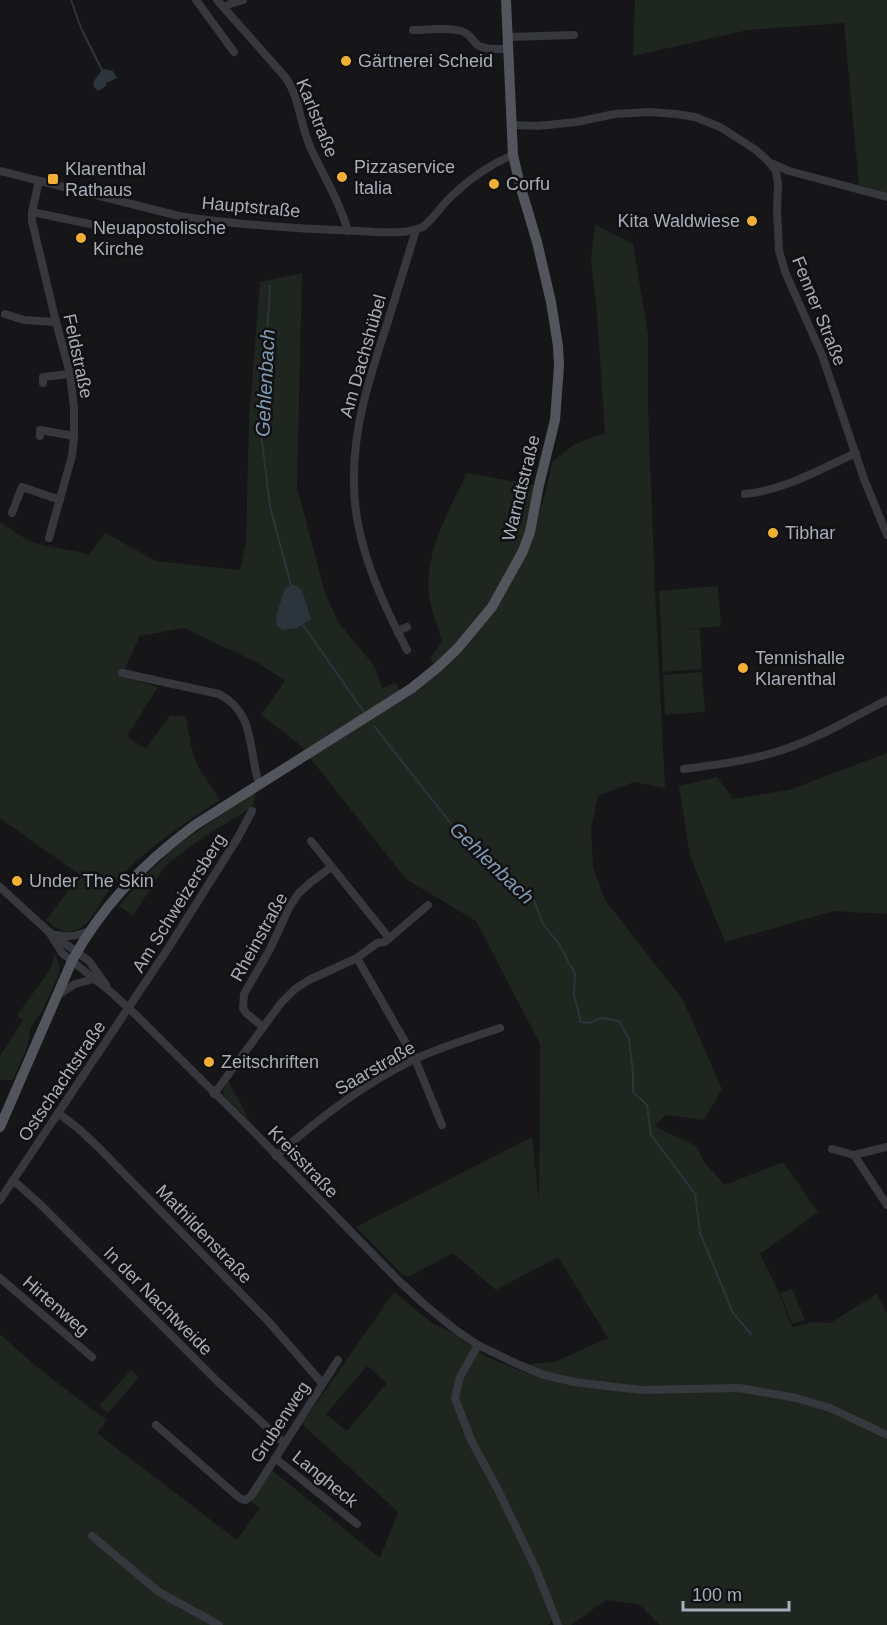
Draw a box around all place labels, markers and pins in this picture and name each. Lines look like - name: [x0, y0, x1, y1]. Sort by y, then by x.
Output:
- place label: Gärtnerei Scheid: [358, 51, 493, 71]
- marker: Gärtnerei Scheid: [339, 54, 353, 68]
- place label: Pizzaservice Italia: [354, 157, 455, 198]
- place label: Klarenthal Rathaus: [65, 159, 146, 200]
- marker: Pizzaservice Italia: [335, 170, 349, 184]
- marker: Klarenthal Rathaus: [46, 172, 60, 186]
- place label: Corfu: [506, 174, 550, 194]
- marker: Corfu: [487, 177, 501, 191]
- place label: Kita Waldwiese: [618, 211, 740, 231]
- marker: Kita Waldwiese: [745, 214, 759, 228]
- place label: Neuapostolische Kirche: [93, 218, 226, 259]
- marker: Neuapostolische Kirche: [74, 231, 88, 245]
- place label: Tibhar: [785, 523, 835, 543]
- marker: Tibhar: [766, 526, 780, 540]
- place label: Tennishalle Klarenthal: [755, 648, 845, 689]
- marker: Tennishalle Klarenthal: [736, 661, 750, 675]
- place label: Under The Skin: [29, 871, 154, 891]
- marker: Under The Skin: [10, 874, 24, 888]
- place label: Zeitschriften: [221, 1052, 319, 1072]
- marker: Zeitschriften: [202, 1055, 216, 1069]

